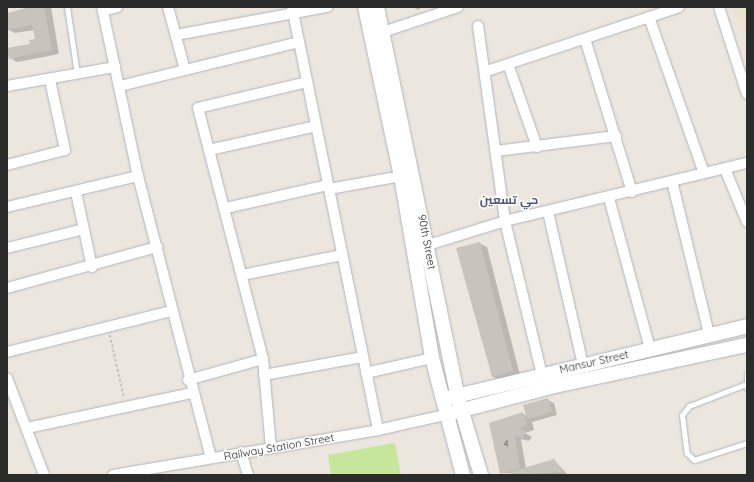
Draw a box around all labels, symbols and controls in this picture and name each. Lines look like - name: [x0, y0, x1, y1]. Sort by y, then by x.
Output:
- district label: حي تسعين: [480, 193, 538, 207]
- street label: 90th Street: [415, 213, 439, 271]
- street label: Mansur Street: [558, 348, 630, 376]
- street label: Railway Station Street: [223, 431, 335, 463]
- house number: 4: [504, 439, 508, 449]

